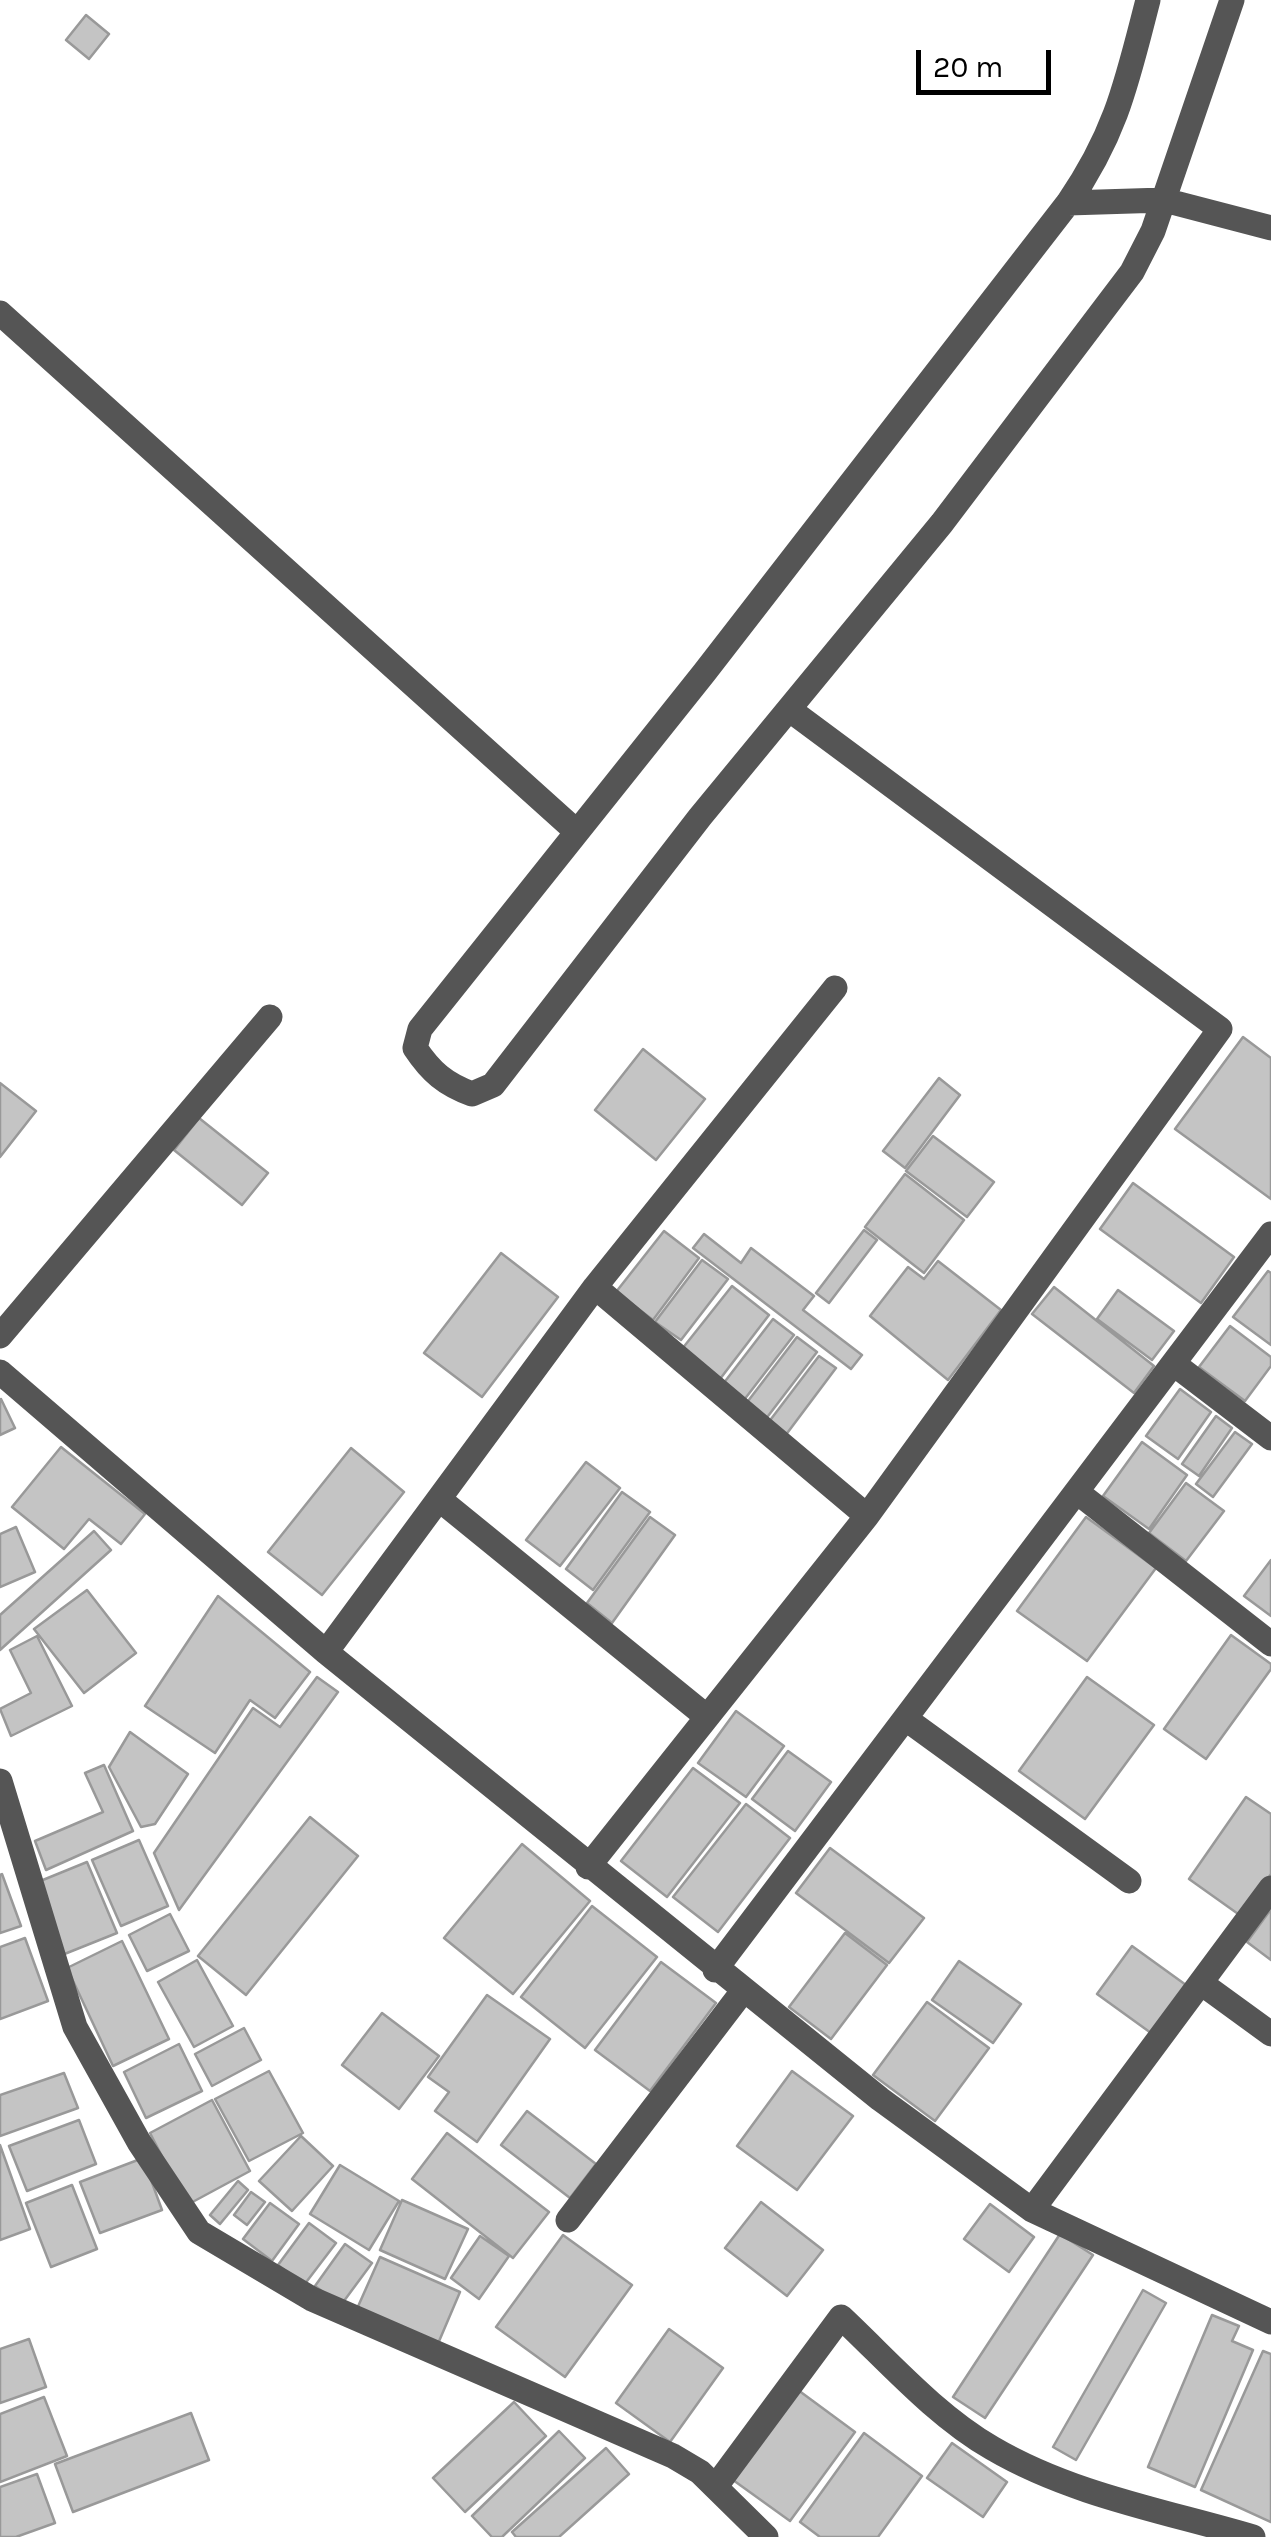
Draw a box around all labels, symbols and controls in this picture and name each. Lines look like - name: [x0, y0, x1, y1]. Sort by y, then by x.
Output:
- scale bar: [921, 30, 1056, 92]
- text: 20 m: [933, 49, 1003, 85]

